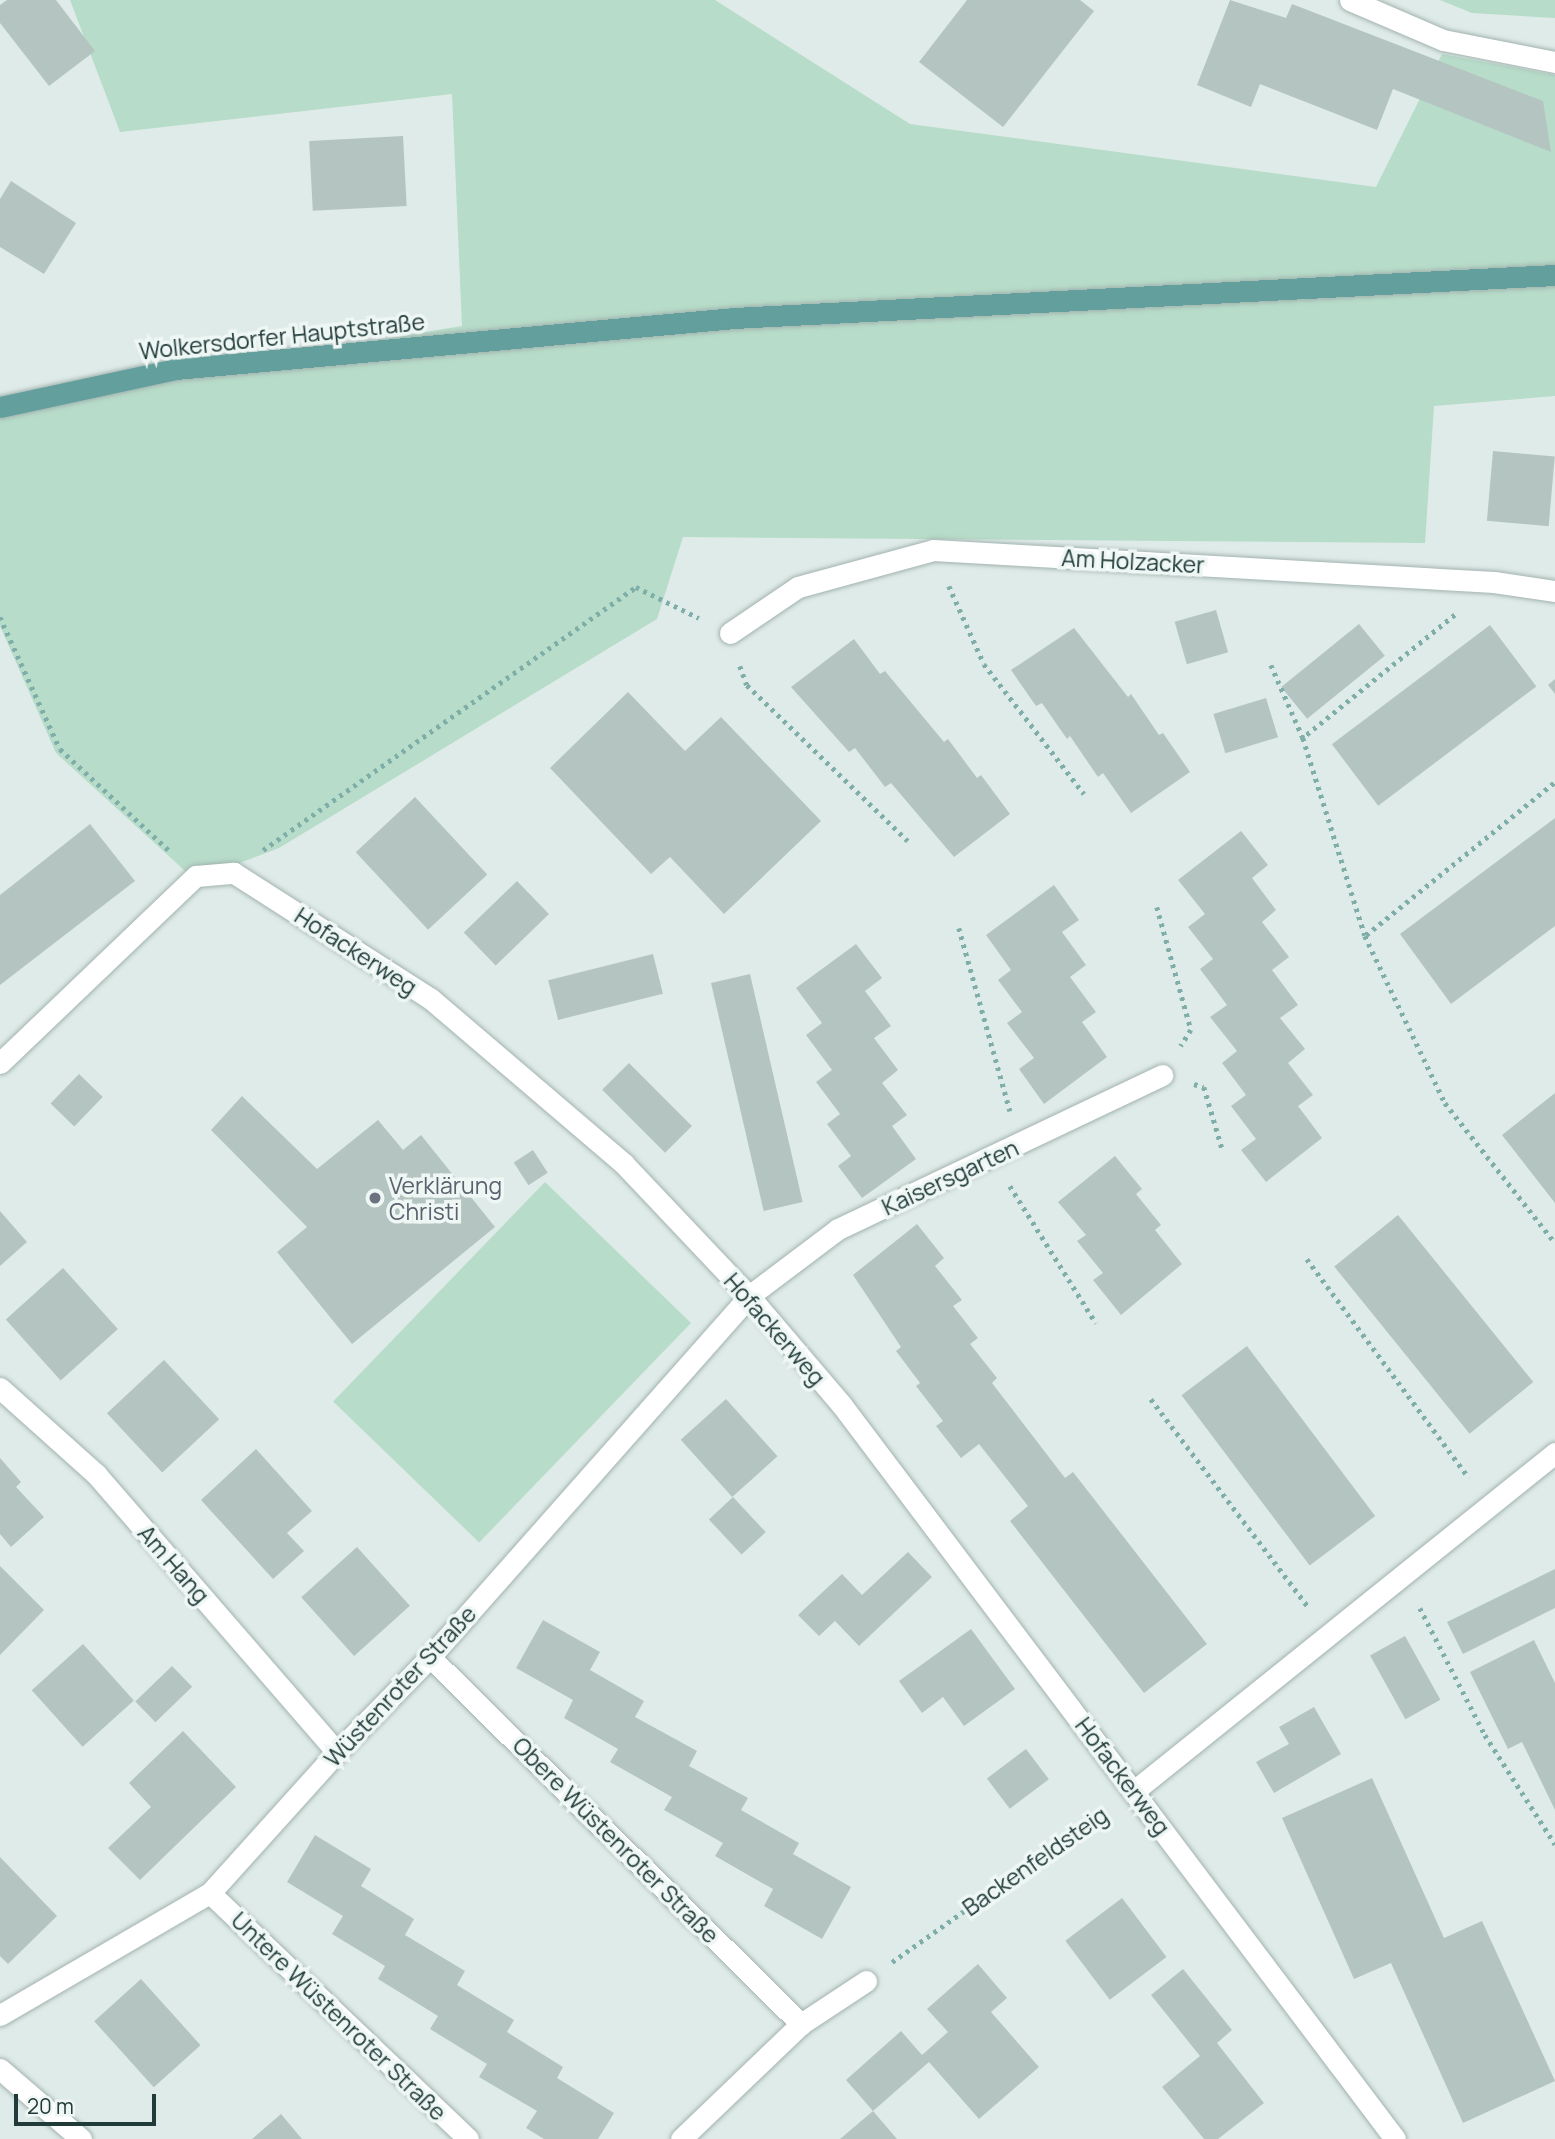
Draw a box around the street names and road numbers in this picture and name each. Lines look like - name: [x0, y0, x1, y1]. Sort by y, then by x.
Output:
- street label: Wolkersdorfer Hauptstraße: [138, 307, 426, 365]
- street label: Am Holzacker: [1061, 543, 1205, 579]
- street label: Hofackerweg: [290, 901, 422, 1001]
- street label: Kaisersgarten: [877, 1133, 1023, 1221]
- street label: Hofackerweg: [719, 1267, 831, 1391]
- street label: Am Hang: [133, 1519, 215, 1609]
- street label: Wüstenroter Straße: [318, 1600, 482, 1772]
- street label: Hofackerweg: [1070, 1712, 1176, 1840]
- street label: Obere Wüstenroter Straße: [507, 1731, 725, 1949]
- street label: Backenfeldsteig: [957, 1801, 1113, 1921]
- street label: Untere Wüstenroter Straße: [226, 1906, 452, 2126]

